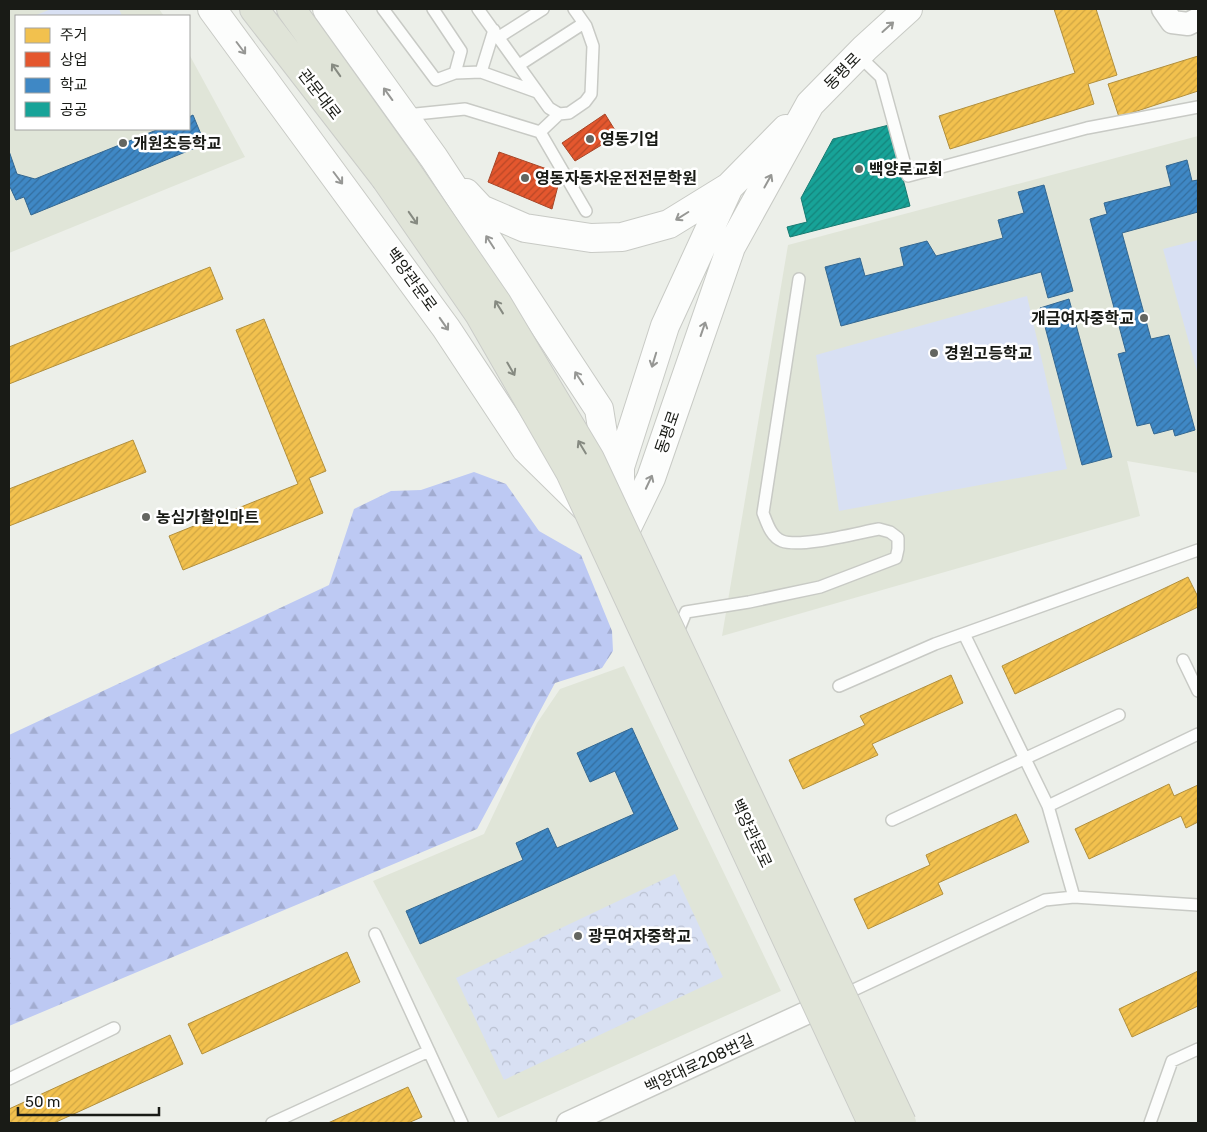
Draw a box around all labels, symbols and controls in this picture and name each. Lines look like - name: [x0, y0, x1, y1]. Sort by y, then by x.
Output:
- legend: [15, 15, 190, 130]
- one-way arrow: [882, 21, 895, 33]
- text: 주거: [60, 26, 88, 44]
- one-way arrow: [236, 41, 247, 54]
- street label: 동평로: [820, 49, 865, 94]
- text: 상업: [60, 51, 88, 69]
- one-way arrow: [331, 63, 341, 77]
- street label: 관문대로: [294, 65, 345, 124]
- text: 학교: [60, 76, 88, 94]
- one-way arrow: [383, 87, 393, 101]
- text: 공공: [60, 101, 88, 119]
- place label: 영동기업: [600, 130, 659, 149]
- marker: 영동기업: [584, 133, 596, 145]
- place label: 개원초등학교: [133, 134, 222, 153]
- marker: 개원초등학교: [117, 137, 129, 149]
- place label: 백양로교회: [869, 160, 943, 179]
- marker: 백양로교회: [853, 163, 865, 175]
- place label: 영동자동차운전전문학원: [535, 169, 697, 188]
- one-way arrow: [333, 171, 343, 185]
- marker: 영동자동차운전전문학원: [519, 172, 531, 184]
- one-way arrow: [764, 174, 773, 189]
- one-way arrow: [408, 211, 418, 225]
- one-way arrow: [675, 211, 689, 221]
- one-way arrow: [485, 236, 495, 250]
- street label: 백양관문로: [382, 244, 441, 315]
- one-way arrow: [494, 300, 504, 314]
- place label: 개금여자중학교: [1031, 309, 1134, 328]
- marker: 개금여자중학교: [1138, 312, 1150, 324]
- one-way arrow: [439, 317, 449, 331]
- one-way arrow: [698, 321, 708, 337]
- place label: 경원고등학교: [944, 344, 1033, 363]
- marker: 경원고등학교: [928, 347, 940, 359]
- one-way arrow: [649, 351, 659, 367]
- one-way arrow: [506, 362, 516, 376]
- one-way arrow: [574, 371, 584, 385]
- street label: 동평로: [651, 408, 684, 456]
- one-way arrow: [577, 440, 587, 454]
- one-way arrow: [645, 475, 654, 490]
- place label: 농심가할인마트: [156, 508, 259, 527]
- marker: 농심가할인마트: [140, 511, 152, 523]
- street label: 백양관문로: [727, 796, 776, 871]
- place label: 광무여자중학교: [588, 927, 691, 946]
- marker: 광무여자중학교: [572, 930, 584, 942]
- street label: 백양대로208번길: [642, 1030, 757, 1097]
- scale bar: [18, 1084, 159, 1116]
- text: 50 m: [25, 1093, 60, 1111]

